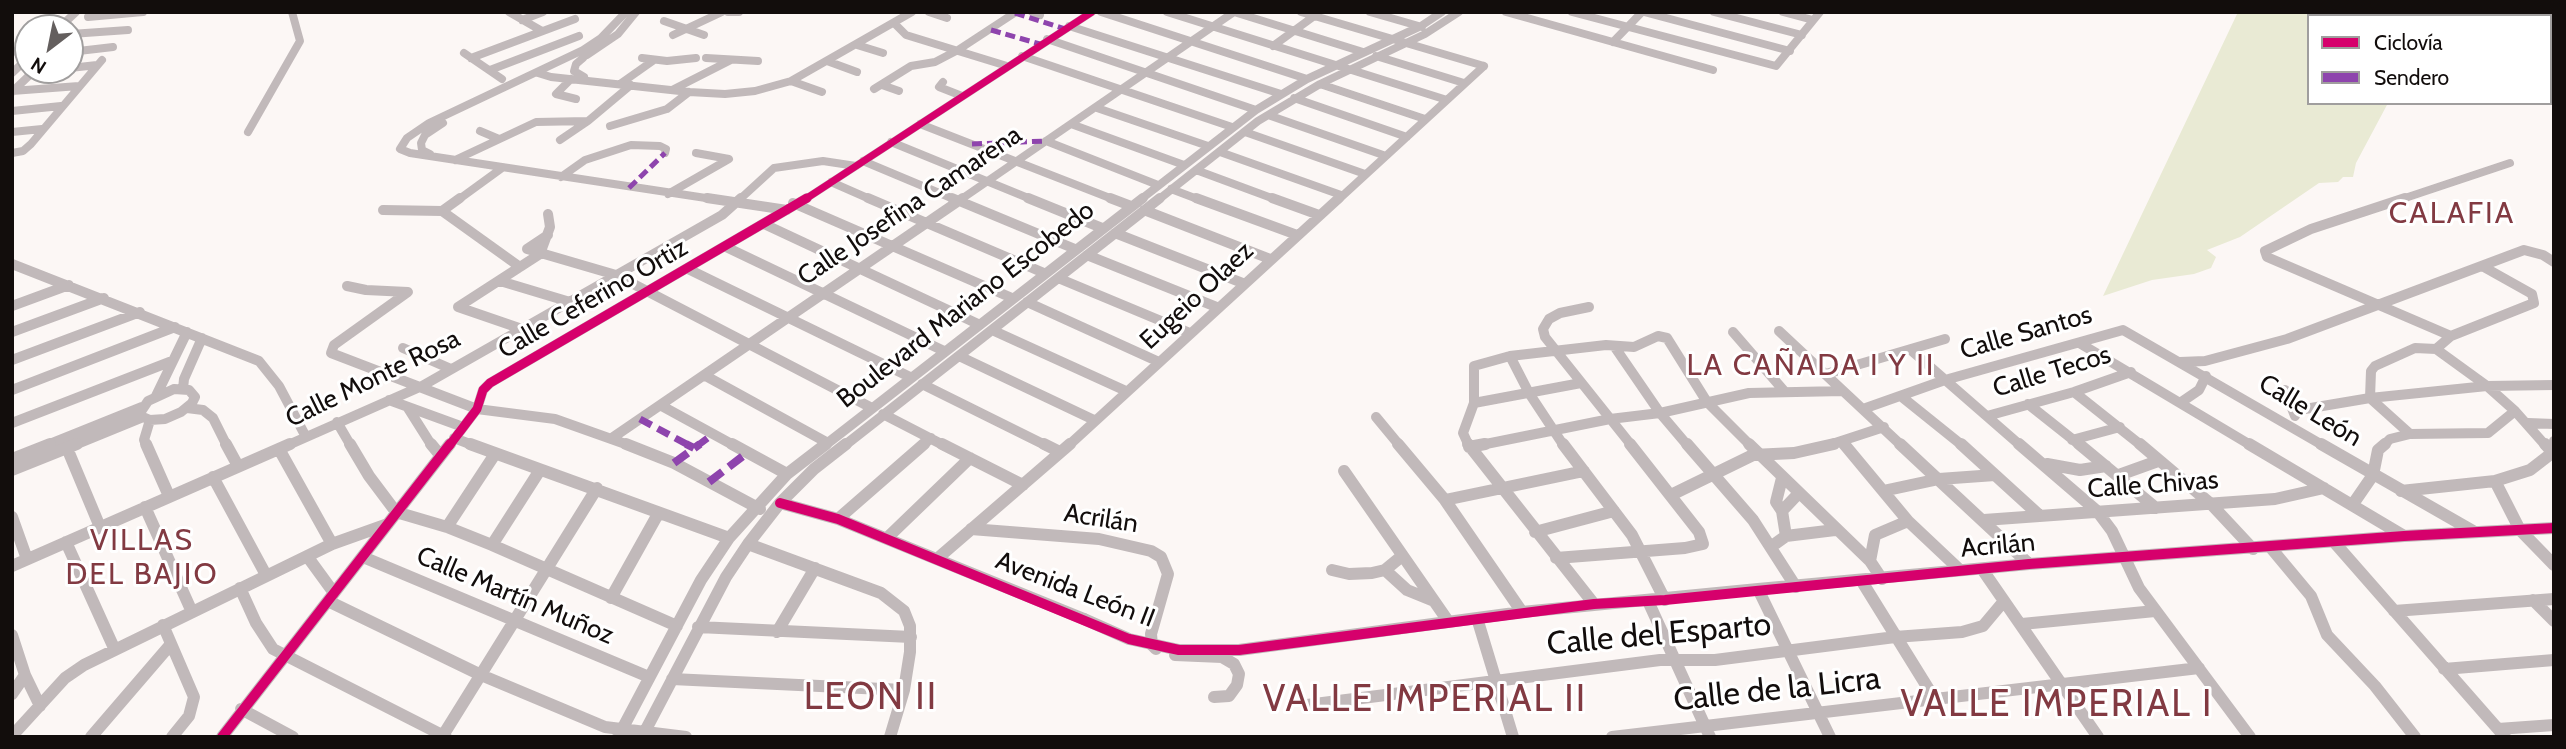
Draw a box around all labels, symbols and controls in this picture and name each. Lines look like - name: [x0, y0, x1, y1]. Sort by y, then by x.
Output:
- north arrow: [14, 14, 84, 84]
- legend: [2307, 14, 2552, 105]
- text: Ciclovía: [2374, 30, 2443, 55]
- text: N: [27, 52, 50, 79]
- text: Sendero: [2374, 65, 2449, 90]
- street label: Calle Josefina Camarena: [792, 119, 1028, 293]
- street label: Boulevard Mariano Escobedo: [831, 195, 1101, 415]
- district label: CALAFIA: [2390, 196, 2514, 232]
- street label: Calle Ceferino Ortiz: [493, 232, 693, 366]
- street label: Eugeio Olaez: [1134, 236, 1260, 356]
- street label: Calle Santos: [1957, 299, 2095, 367]
- street label: Calle Monte Rosa: [281, 323, 465, 435]
- street label: Calle Tecos: [1989, 339, 2115, 405]
- district label: LA CAÑADA I Y II: [1689, 348, 1933, 384]
- street label: Calle León: [2253, 368, 2367, 454]
- street label: Calle Chivas: [2086, 465, 2220, 505]
- street label: Acrilán: [1062, 498, 1140, 540]
- district label: VILLAS DEL BAJIO: [67, 523, 217, 594]
- street label: Acrilán: [1960, 527, 2036, 565]
- street label: Calle Martín Muñoz: [412, 540, 618, 652]
- street label: Avenida León II: [991, 545, 1159, 635]
- street label: Calle del Esparto: [1545, 606, 1773, 664]
- street label: Calle de la Licra: [1672, 660, 1882, 720]
- district label: LEON II: [805, 676, 937, 720]
- district label: VALLE IMPERIAL II: [1265, 678, 1585, 722]
- district label: VALLE IMPERIAL I: [1902, 683, 2212, 727]

